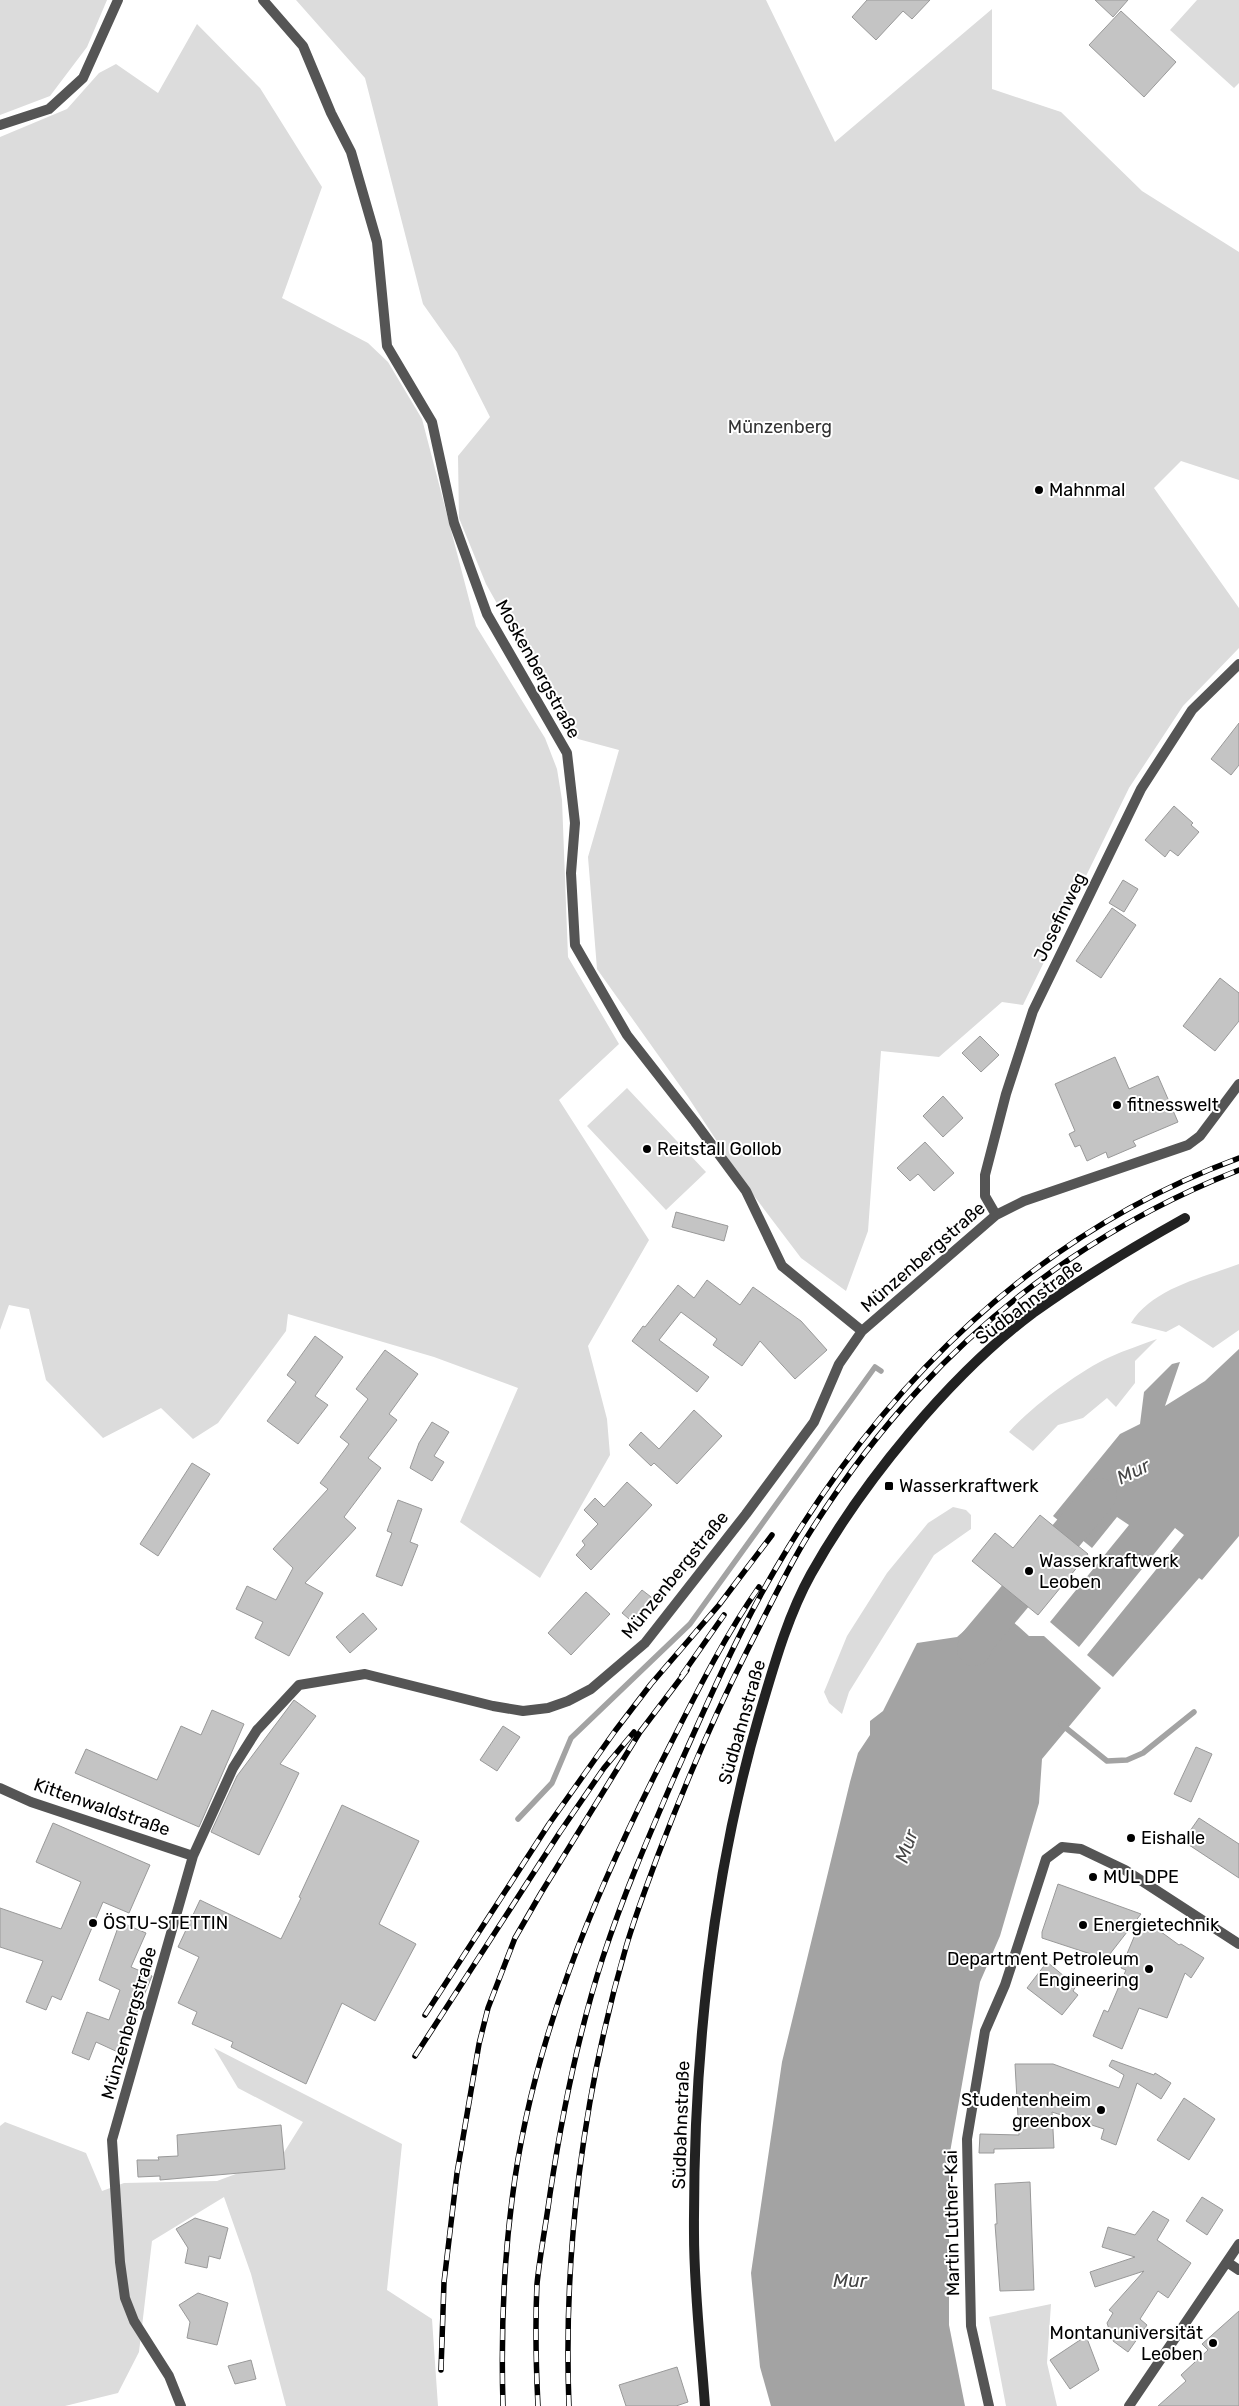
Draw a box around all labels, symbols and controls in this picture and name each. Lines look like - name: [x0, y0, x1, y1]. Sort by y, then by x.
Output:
- park label: Münzenberg: [728, 416, 832, 438]
- place label: Mahnmal: [1049, 479, 1125, 501]
- marker: Mahnmal: [1033, 484, 1045, 496]
- street label: Moskenbergstraße: [491, 596, 585, 742]
- street label: Josefinweg: [1029, 869, 1091, 965]
- place label: fitnesswelt: [1127, 1094, 1219, 1116]
- marker: fitnesswelt: [1111, 1099, 1123, 1111]
- place label: Reitstall Gollob: [657, 1138, 782, 1160]
- marker: Reitstall Gollob: [641, 1143, 653, 1155]
- street label: Münzenbergstraße: [856, 1197, 990, 1317]
- street label: Südbahnstraße: [971, 1254, 1087, 1350]
- water label: Mur: [1113, 1453, 1154, 1489]
- place label: Wasserkraftwerk: [899, 1475, 1039, 1497]
- marker: Wasserkraftwerk: [883, 1480, 895, 1492]
- street label: Münzenbergstraße: [617, 1507, 733, 1643]
- place label: Wasserkraftwerk Leoben: [1039, 1550, 1179, 1593]
- marker: Wasserkraftwerk Leoben: [1023, 1565, 1035, 1577]
- street label: Südbahnstraße: [714, 1657, 770, 1787]
- street label: Kittenwaldstraße: [31, 1773, 173, 1841]
- water label: Mur: [890, 1826, 923, 1866]
- place label: Eishalle: [1141, 1827, 1205, 1849]
- marker: Eishalle: [1125, 1832, 1137, 1844]
- place label: MUL DPE: [1103, 1866, 1179, 1888]
- marker: MUL DPE: [1087, 1871, 1099, 1883]
- place label: ÖSTU-STETTIN: [103, 1912, 228, 1934]
- place label: Energietechnik: [1093, 1914, 1220, 1936]
- marker: ÖSTU-STETTIN: [87, 1917, 99, 1929]
- marker: Energietechnik: [1077, 1919, 1089, 1931]
- street label: Münzenbergstraße: [97, 1944, 161, 2102]
- place label: Department Petroleum Engineering: [947, 1948, 1139, 1991]
- marker: Department Petroleum Engineering: [1143, 1963, 1155, 1975]
- street label: Südbahnstraße: [668, 2060, 694, 2190]
- place label: Studentenheim greenbox: [961, 2089, 1091, 2132]
- marker: Studentenheim greenbox: [1095, 2104, 1107, 2116]
- street label: Martin Luther-Kai: [940, 2150, 964, 2296]
- water label: Mur: [833, 2269, 868, 2292]
- place label: Montanuniversität Leoben: [1050, 2322, 1203, 2365]
- marker: Montanuniversität Leoben: [1207, 2337, 1219, 2349]

